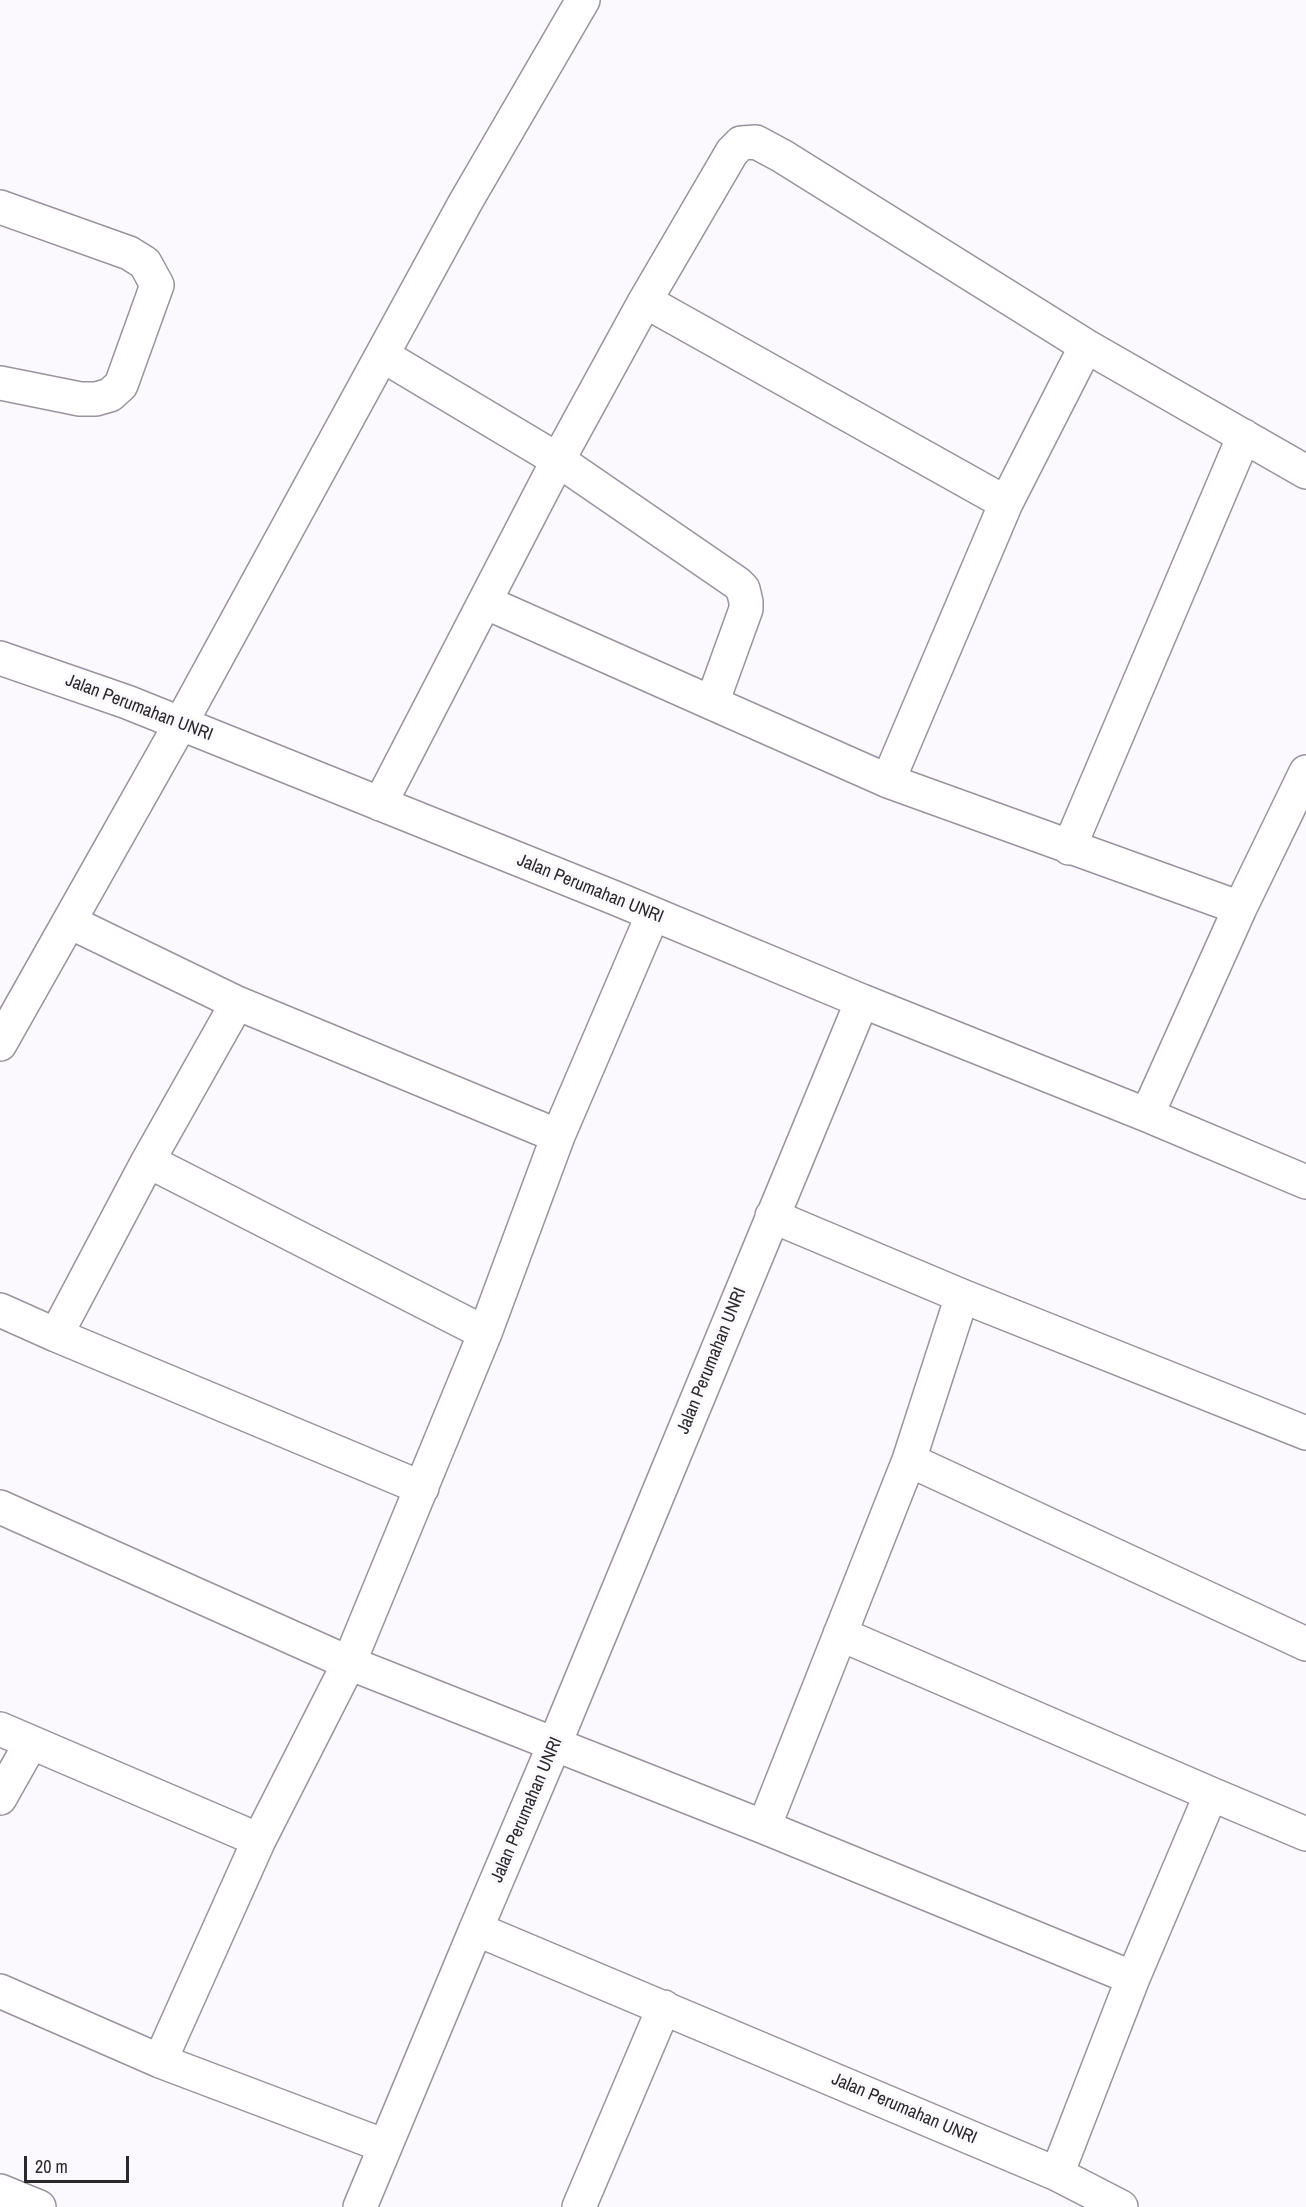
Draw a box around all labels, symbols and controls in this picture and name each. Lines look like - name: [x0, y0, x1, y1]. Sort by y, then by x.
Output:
- street label: Jalan Perumahan UNRI: [62, 670, 216, 746]
- street label: Jalan Perumahan UNRI: [514, 850, 666, 928]
- street label: Jalan Perumahan UNRI: [673, 1285, 751, 1437]
- street label: Jalan Perumahan UNRI: [487, 1734, 567, 1886]
- street label: Jalan Perumahan UNRI: [828, 2069, 980, 2149]
- scale bar: [27, 2144, 132, 2182]
- text: 20 m: [35, 2154, 68, 2179]

